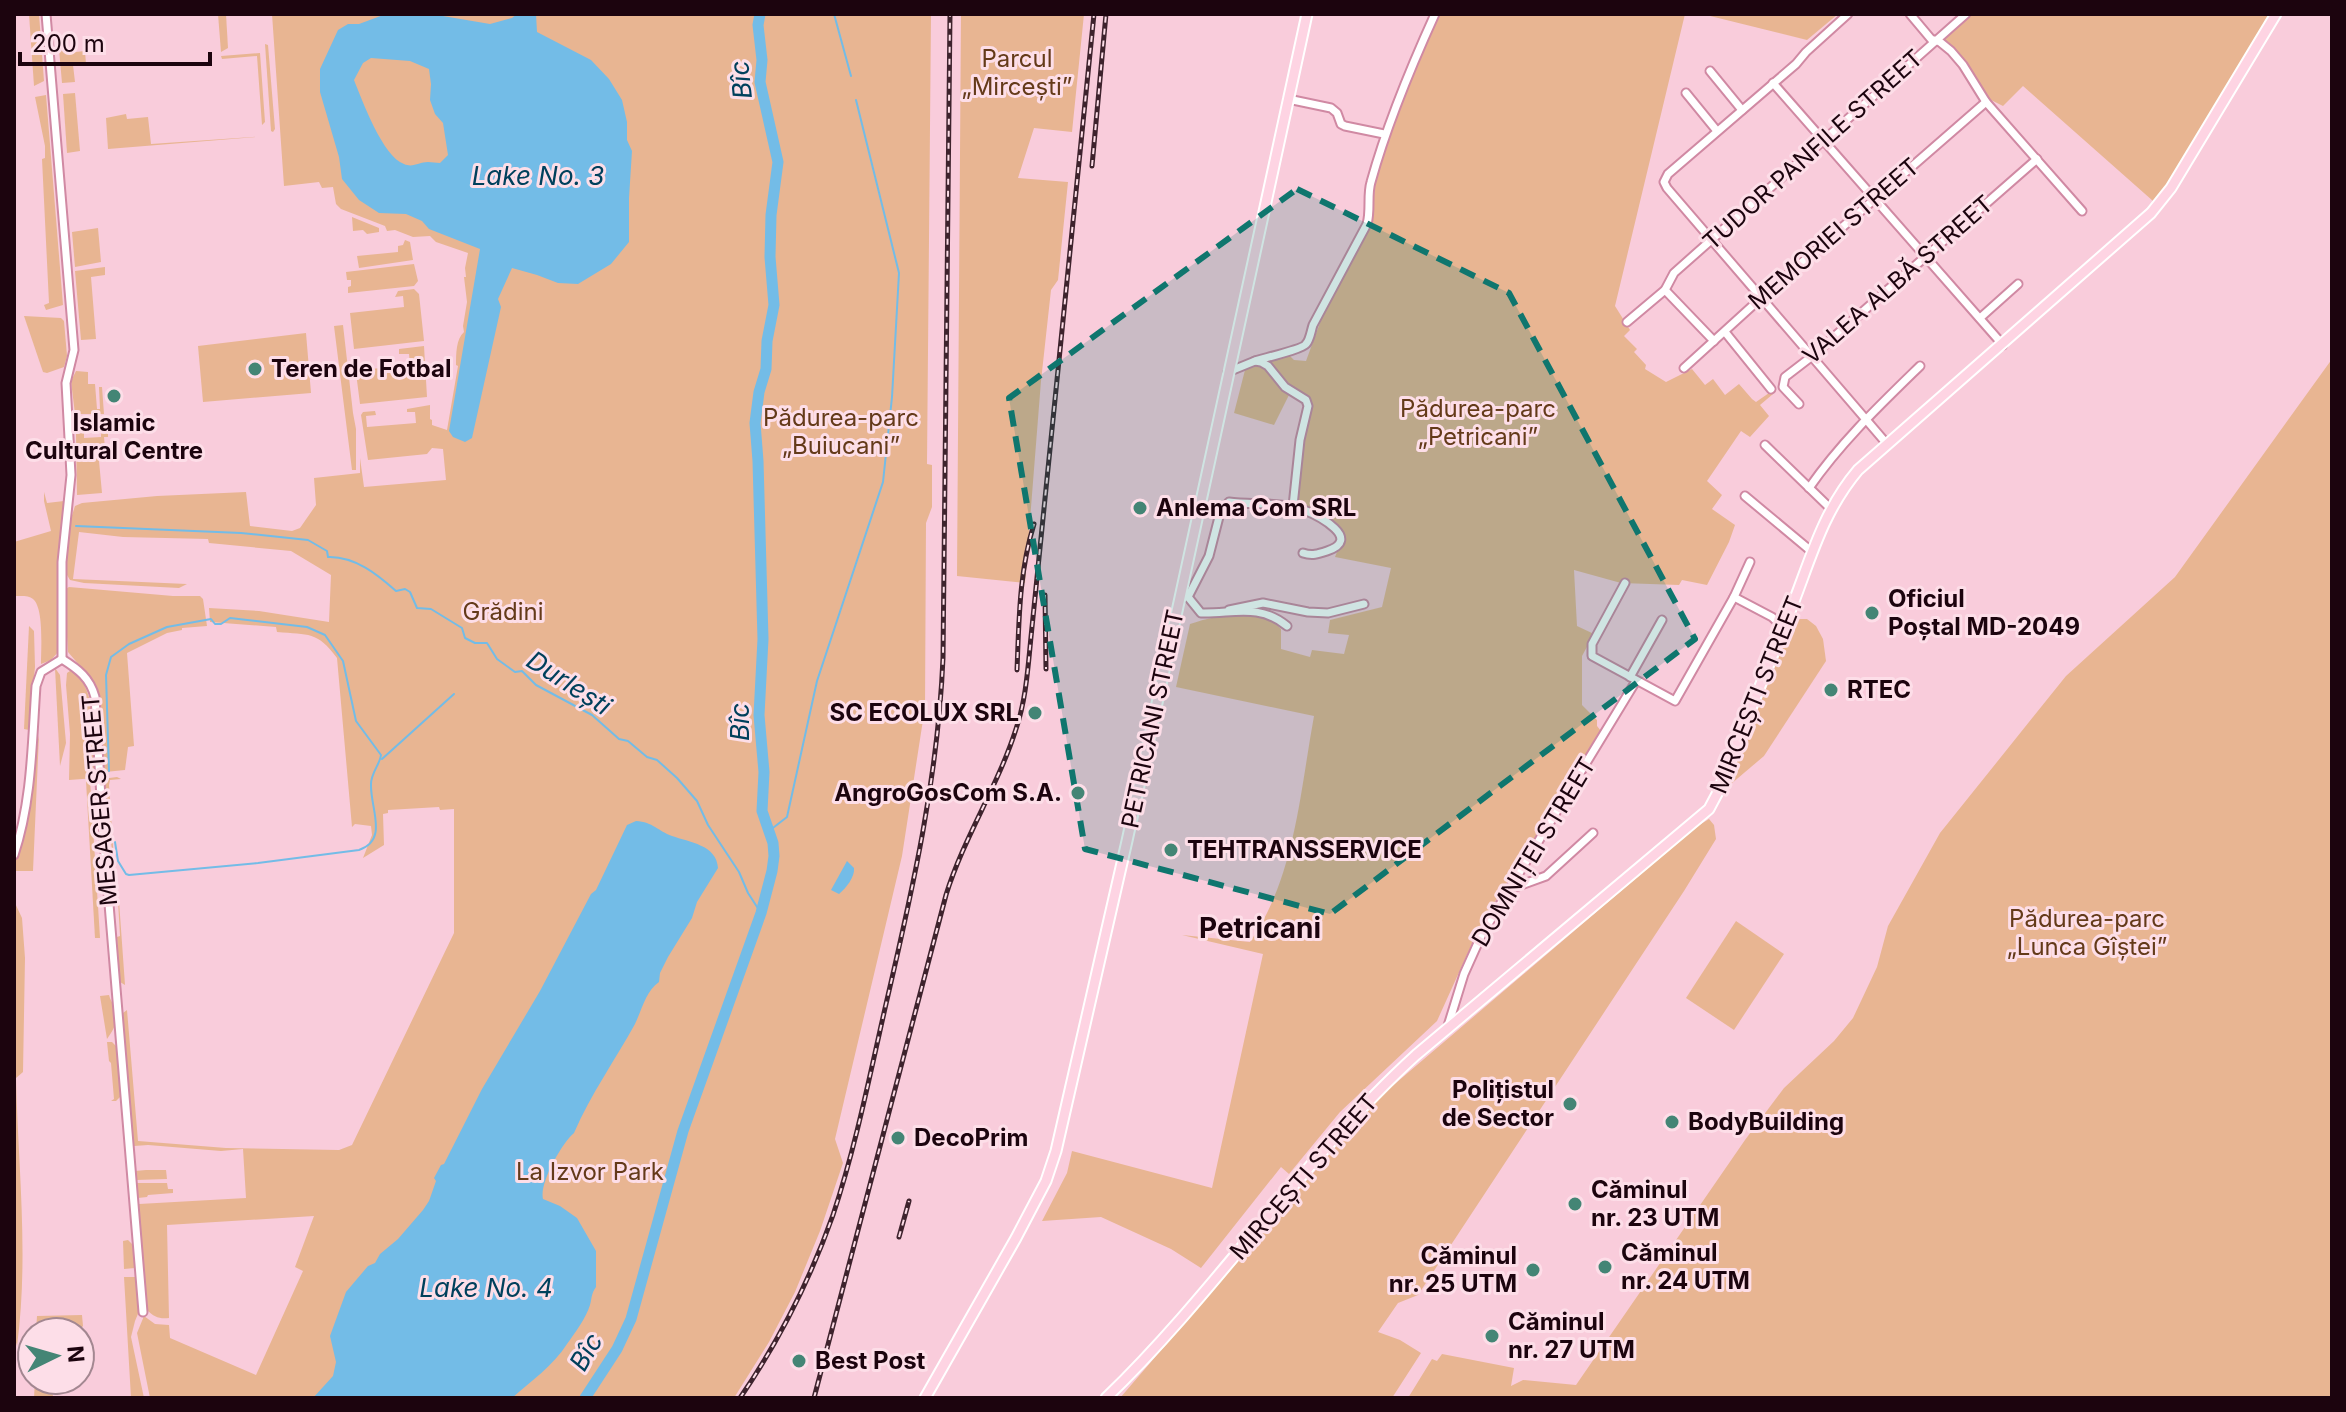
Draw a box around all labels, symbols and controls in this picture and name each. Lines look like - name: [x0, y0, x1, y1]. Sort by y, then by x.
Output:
- scale bar: [20, 16, 210, 66]
- text: 200 m: [32, 29, 105, 58]
- street label: TUDOR PANFILE STREET: [1697, 43, 1928, 256]
- park label: Parcul „Mircești”: [962, 44, 1072, 101]
- water label: Bîc: [723, 59, 758, 101]
- street label: MEMORIEI STREET: [1743, 152, 1925, 316]
- water label: Lake No. 3: [472, 160, 604, 191]
- street label: VALEA ALBĂ STREET: [1796, 188, 1999, 370]
- place label: Teren de Fotbal: [271, 354, 451, 383]
- marker: Teren de Fotbal: [246, 360, 264, 378]
- marker: Islamic Cultural Centre: [105, 387, 123, 405]
- park label: Pădurea-parc „Petricani”: [1400, 394, 1556, 451]
- park label: Pădurea-parc „Buiucani”: [763, 403, 919, 460]
- place label: Islamic Cultural Centre: [25, 408, 203, 465]
- place label: Anlema Com SRL: [1156, 493, 1356, 522]
- marker: Anlema Com SRL: [1131, 499, 1149, 517]
- place label: Oficiul Poștal MD-2049: [1888, 584, 2080, 641]
- street label: MIRCEȘTI STREET: [1704, 592, 1809, 798]
- park label: Grădini: [463, 597, 543, 626]
- marker: Oficiul Poștal MD-2049: [1863, 604, 1881, 622]
- street label: PETRICANI STREET: [1115, 607, 1190, 831]
- water label: Durlești: [521, 644, 618, 722]
- place label: RTEC: [1847, 675, 1911, 704]
- marker: RTEC: [1822, 681, 1840, 699]
- street label: MESAGER STREET: [76, 693, 123, 907]
- place label: SC ECOLUX SRL: [829, 698, 1019, 727]
- water label: Bîc: [724, 703, 755, 741]
- marker: SC ECOLUX SRL: [1026, 704, 1044, 722]
- street label: DOMNIȚEI STREET: [1466, 752, 1602, 952]
- place label: AngroGosCom S.A.: [834, 778, 1062, 807]
- marker: AngroGosCom S.A.: [1069, 784, 1087, 802]
- place label: TEHTRANSSERVICE: [1187, 835, 1422, 864]
- marker: TEHTRANSSERVICE: [1162, 841, 1180, 859]
- park label: Pădurea-parc „Lunca Gîștei”: [2007, 904, 2167, 961]
- district label: Petricani: [1199, 911, 1321, 945]
- place label: Polițistul de Sector: [1442, 1075, 1554, 1132]
- street label: MIRCEȘTI STREET: [1224, 1088, 1384, 1266]
- marker: Polițistul de Sector: [1561, 1095, 1579, 1113]
- place label: BodyBuilding: [1688, 1107, 1844, 1136]
- marker: BodyBuilding: [1663, 1113, 1681, 1131]
- place label: DecoPrim: [914, 1123, 1028, 1152]
- marker: DecoPrim: [889, 1129, 907, 1147]
- park label: La Izvor Park: [516, 1157, 664, 1186]
- place label: Căminul nr. 23 UTM: [1591, 1175, 1719, 1232]
- marker: Căminul nr. 23 UTM: [1566, 1195, 1584, 1213]
- place label: Căminul nr. 24 UTM: [1621, 1238, 1750, 1295]
- place label: Căminul nr. 25 UTM: [1389, 1241, 1517, 1298]
- marker: Căminul nr. 24 UTM: [1596, 1258, 1614, 1276]
- marker: Căminul nr. 25 UTM: [1524, 1261, 1542, 1279]
- water label: Lake No. 4: [419, 1272, 553, 1303]
- place label: Căminul nr. 27 UTM: [1508, 1307, 1635, 1364]
- north arrow: [16, 1316, 96, 1396]
- water label: Bîc: [563, 1327, 609, 1376]
- marker: Căminul nr. 27 UTM: [1483, 1327, 1501, 1345]
- text: N: [62, 1345, 90, 1364]
- place label: Best Post: [815, 1346, 926, 1375]
- marker: Best Post: [790, 1352, 808, 1370]

